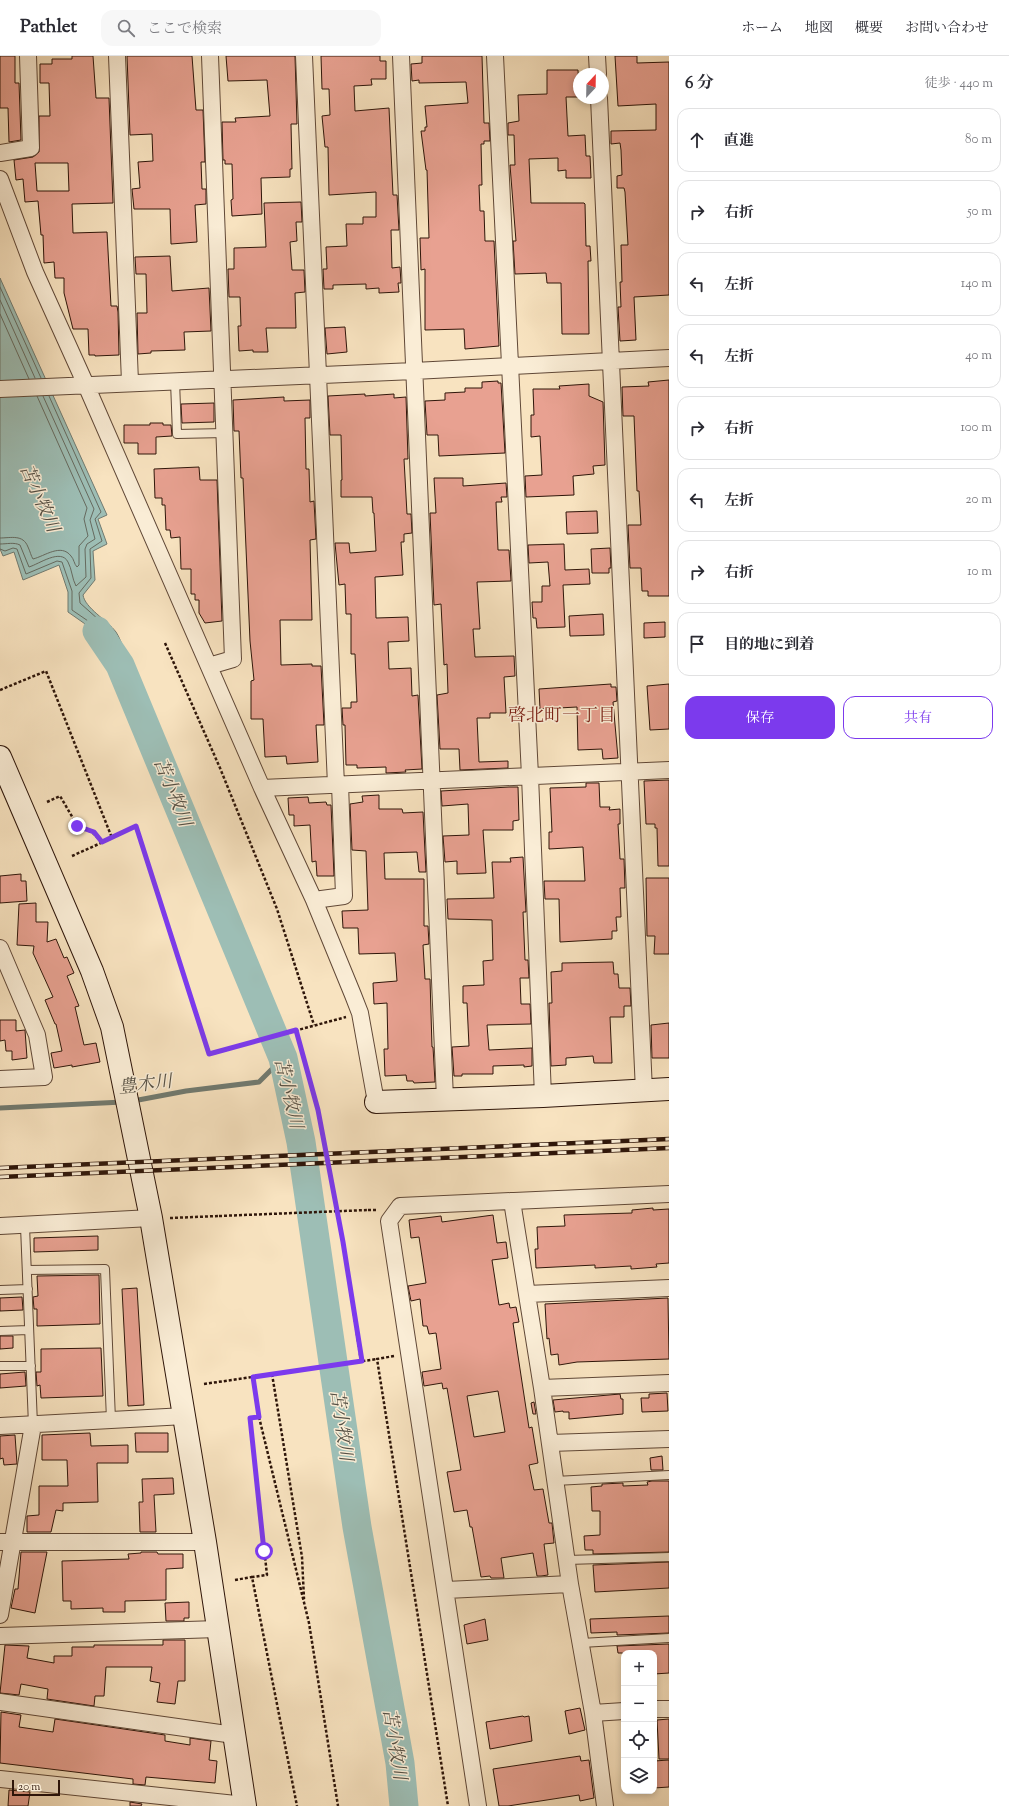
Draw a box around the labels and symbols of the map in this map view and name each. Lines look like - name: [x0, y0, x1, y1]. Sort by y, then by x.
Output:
- north arrow: [573, 68, 609, 104]
- water label: 苫小牧川: [12, 461, 66, 539]
- district label: 啓北町一丁目: [508, 704, 616, 730]
- water label: 苫小牧川: [146, 755, 197, 833]
- route end: [68, 817, 86, 835]
- water label: 苫小牧川: [266, 1055, 308, 1133]
- water label: 豊木川: [117, 1070, 176, 1102]
- water label: 苫小牧川: [322, 1388, 358, 1465]
- route start: [255, 1542, 273, 1560]
- water label: 苫小牧川: [375, 1707, 412, 1784]
- scale bar: [12, 1778, 60, 1797]

